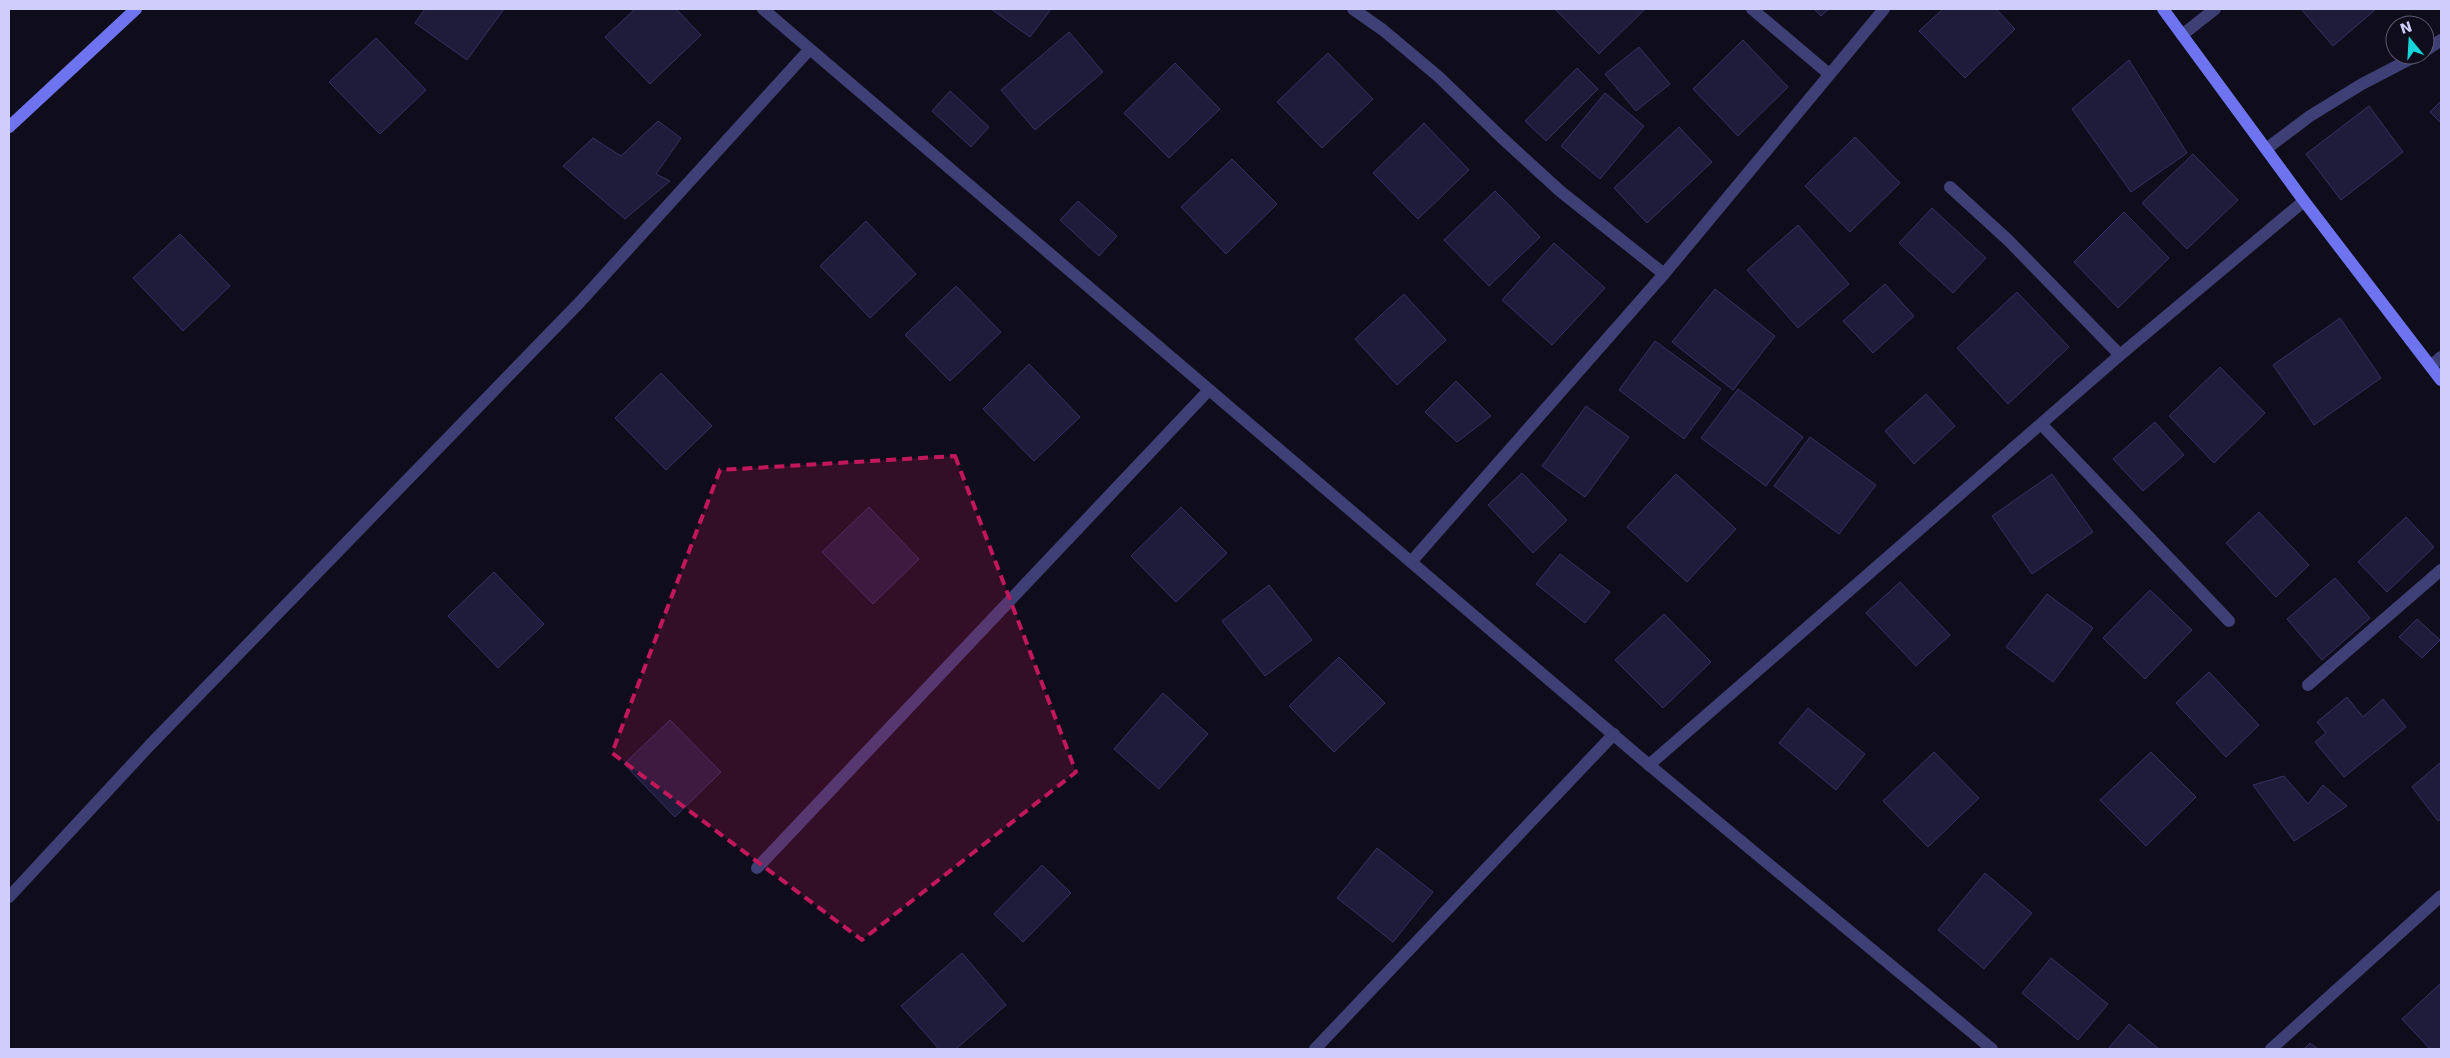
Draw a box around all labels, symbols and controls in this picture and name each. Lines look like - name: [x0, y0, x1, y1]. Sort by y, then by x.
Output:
- north arrow: [2385, 15, 2435, 65]
- text: N: [2398, 18, 2414, 37]

